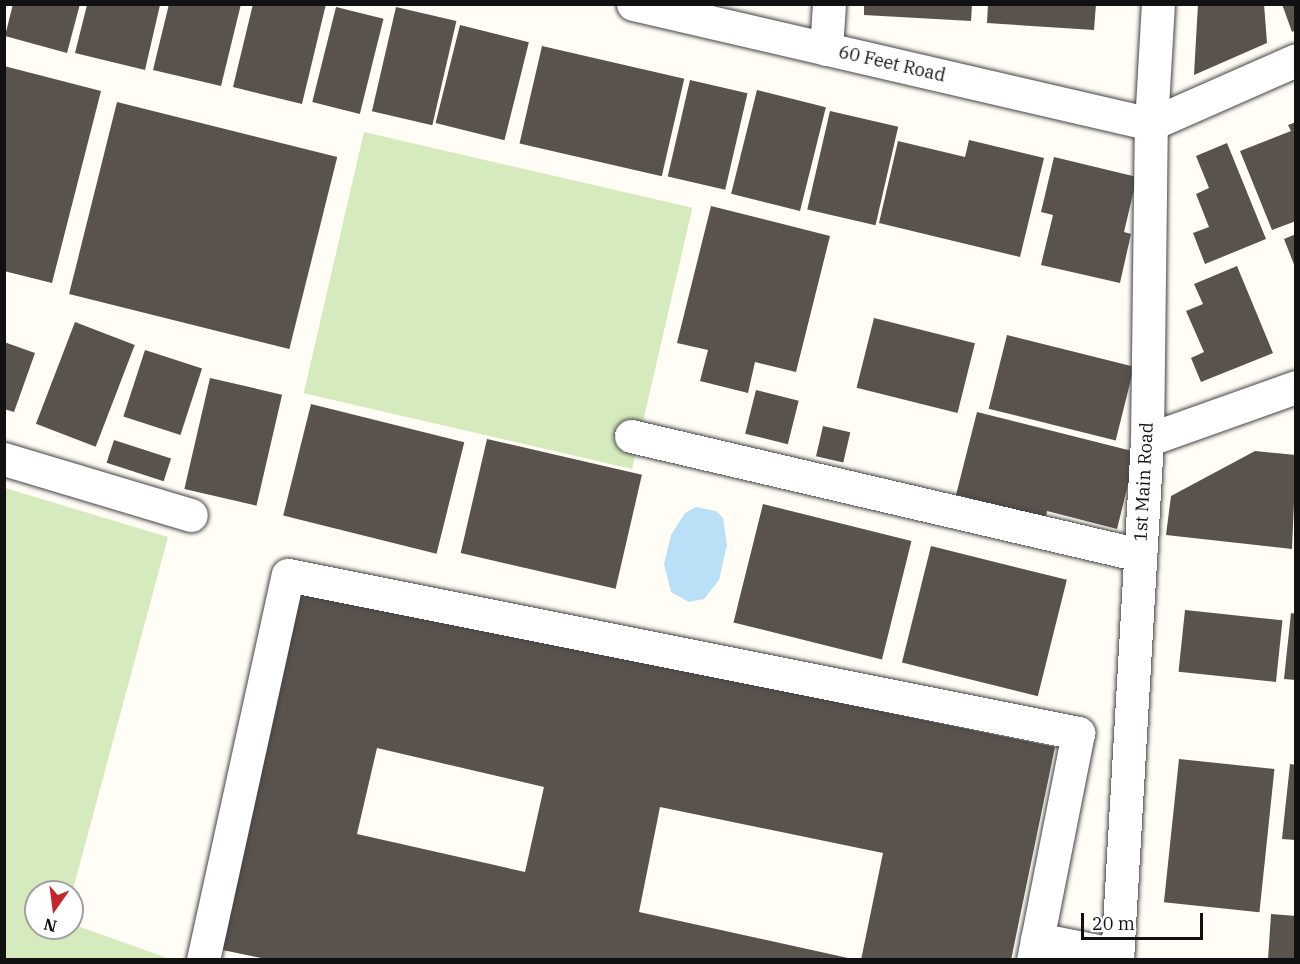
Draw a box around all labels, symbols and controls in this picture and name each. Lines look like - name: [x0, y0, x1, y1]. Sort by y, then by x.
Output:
- street label: 60 Feet Road: [836, 41, 948, 87]
- street label: 1st Main Road: [1130, 422, 1158, 542]
- north arrow: [24, 880, 84, 940]
- scale bar: [1084, 901, 1206, 939]
- text: 20 m: [1092, 912, 1135, 935]
- text: N: [42, 914, 59, 937]

